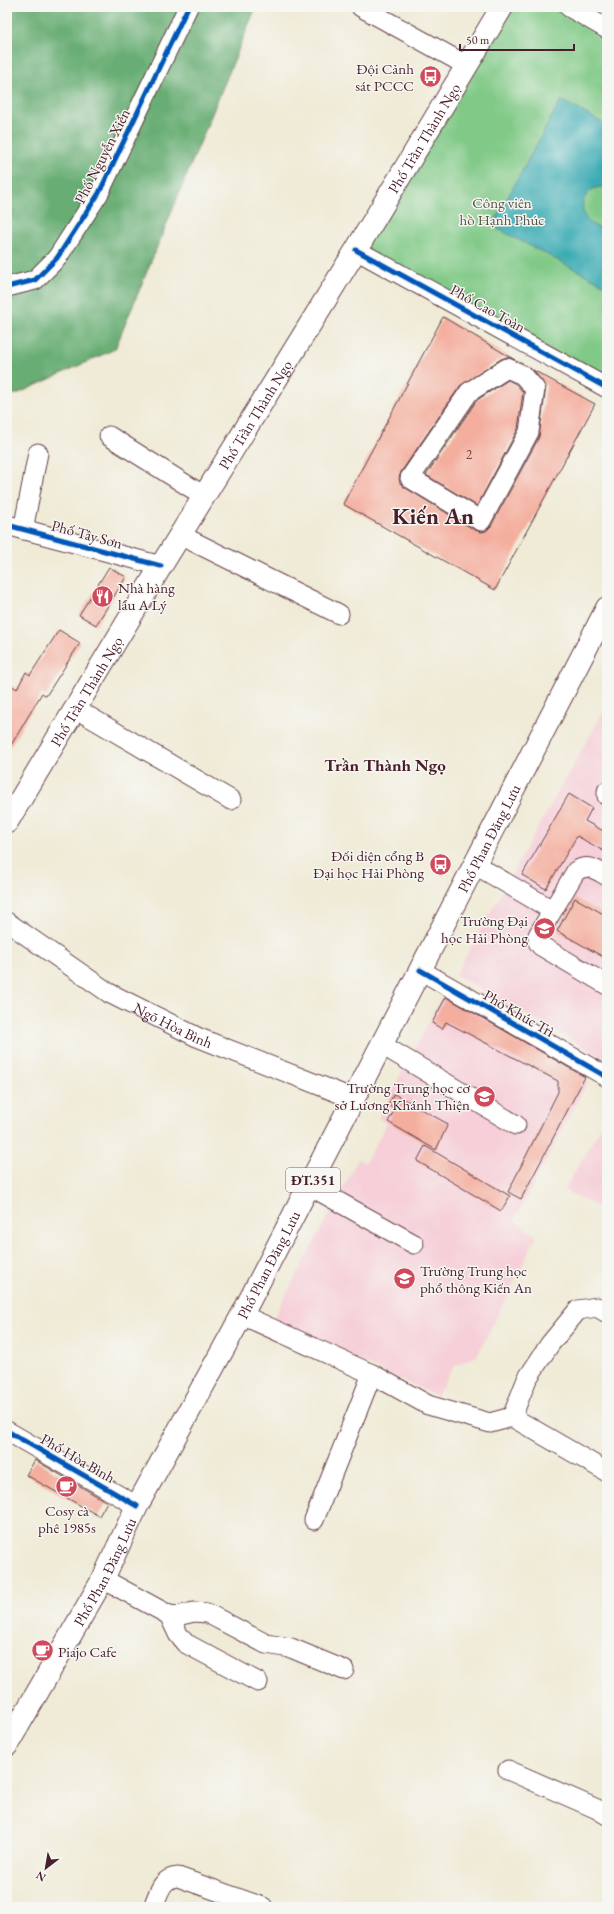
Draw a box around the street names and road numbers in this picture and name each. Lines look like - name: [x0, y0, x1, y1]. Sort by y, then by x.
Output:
- street label: Phố Trần Thành Ngọ: [383, 79, 464, 196]
- street label: Phố Nguyễn Xiển: [70, 105, 134, 207]
- street label: Phố Cao Toàn: [447, 280, 529, 336]
- street label: Phố Trần Thành Ngọ: [214, 356, 296, 473]
- street label: Phố Tây Sơn: [49, 515, 125, 553]
- street label: Phố Trần Thành Ngọ: [45, 632, 126, 749]
- street label: Phố Phan Đăng Lưu: [452, 781, 524, 895]
- street label: Phố Khúc Trì: [480, 985, 558, 1041]
- street label: Ngõ Hòa Bình: [131, 997, 216, 1052]
- road number: ĐT.351: [286, 1168, 340, 1192]
- street label: Phố Phan Đăng Lưu: [232, 1207, 304, 1322]
- street label: Phố Hòa Bình: [37, 1429, 119, 1487]
- street label: Phố Phan Đăng Lưu: [69, 1514, 140, 1629]

